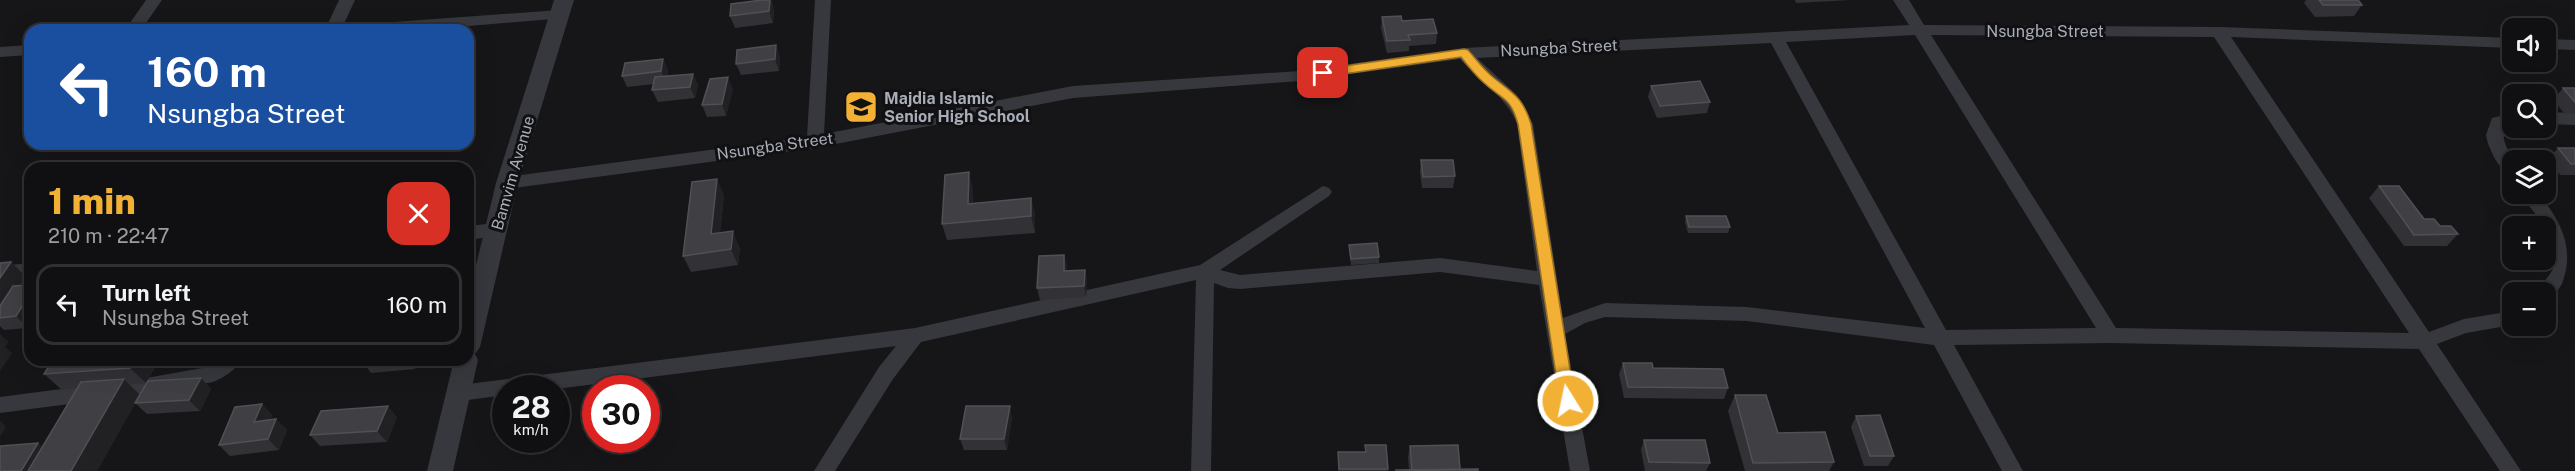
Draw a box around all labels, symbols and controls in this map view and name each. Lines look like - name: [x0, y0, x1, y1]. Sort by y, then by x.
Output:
- map controls: [2502, 18, 2556, 336]
- button: sound: [2502, 18, 2556, 72]
- street label: Nsungba Street: [1986, 22, 2104, 41]
- street label: Nsungba Street: [1500, 35, 1618, 61]
- text: 160 m: [147, 47, 267, 96]
- pin: [1297, 47, 1348, 98]
- icon: left: [48, 48, 126, 126]
- icon: arrive: [1306, 56, 1339, 89]
- button: search: [2502, 84, 2556, 138]
- school or university icon: Majdia Islamic Senior High School: [843, 89, 879, 125]
- place label: Majdia Islamic Senior High School: [884, 89, 1030, 126]
- text: Nsungba Street: [147, 97, 346, 129]
- street label: Bamvim Avenue: [488, 114, 538, 232]
- street label: Nsungba Street: [715, 128, 835, 164]
- button: layers: [2502, 150, 2556, 204]
- text: 1 min: [48, 180, 136, 222]
- button: close: [387, 182, 450, 245]
- button: +: [2502, 216, 2556, 270]
- text: 210 m · 22:47: [48, 224, 169, 248]
- text: Turn left: [102, 280, 191, 306]
- button: −: [2502, 282, 2556, 336]
- icon: left: [51, 288, 84, 321]
- text: 160 m: [387, 292, 447, 318]
- text: Nsungba Street: [102, 306, 249, 330]
- position arrow: [1536, 369, 1600, 433]
- speed limit sign: 30: [582, 375, 660, 453]
- text: 28: [511, 389, 551, 425]
- text: km/h: [513, 421, 549, 438]

